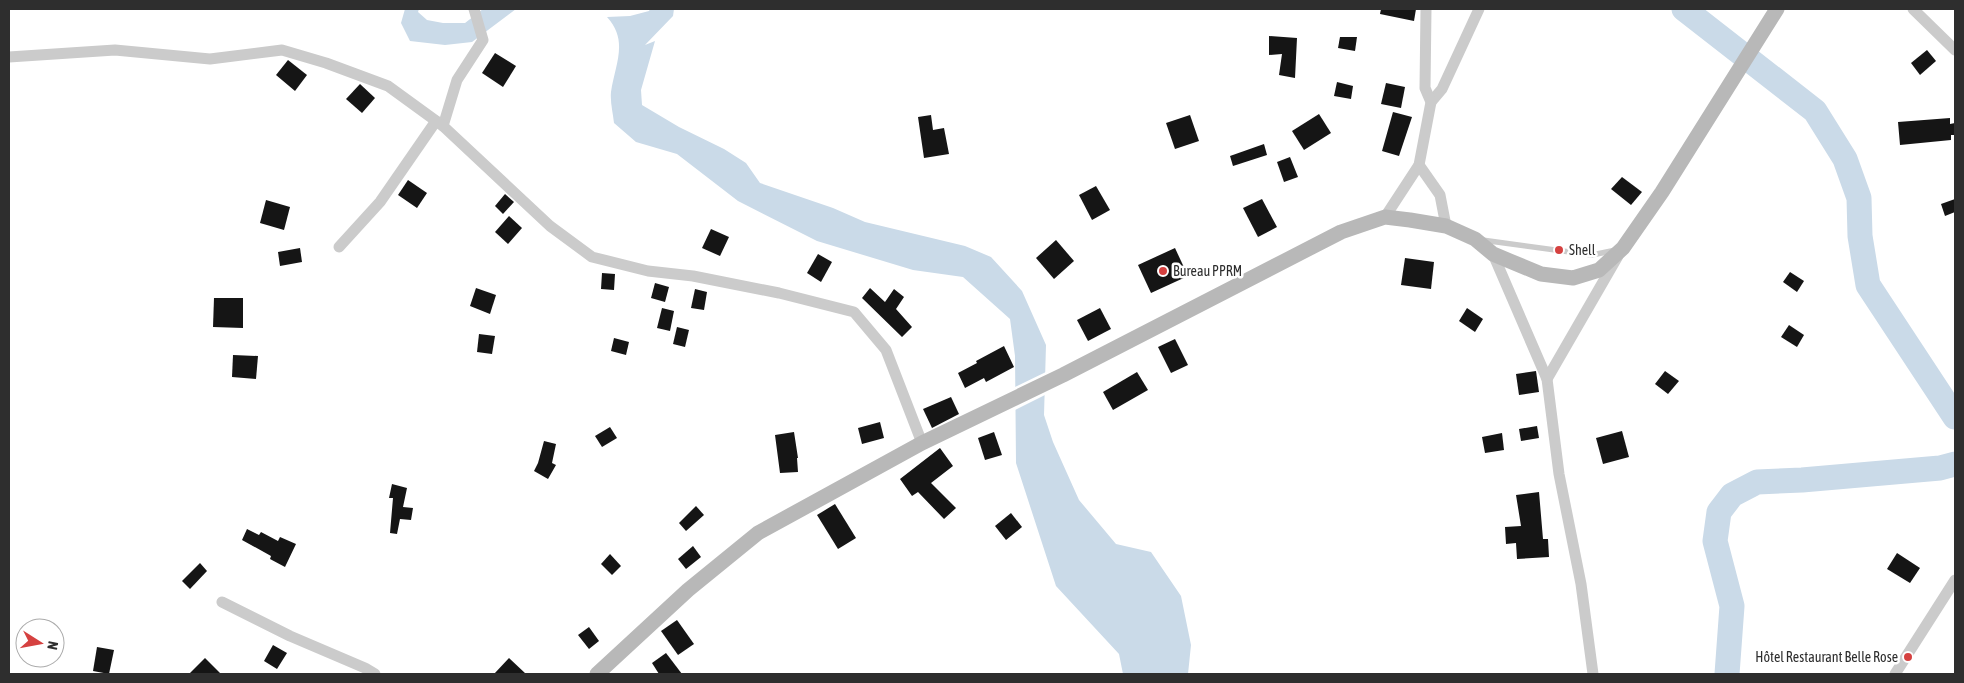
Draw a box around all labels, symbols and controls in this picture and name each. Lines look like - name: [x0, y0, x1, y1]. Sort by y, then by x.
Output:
- place label: Shell: [1569, 242, 1596, 258]
- marker: Shell: [1553, 244, 1565, 256]
- place label: Bureau PPRM: [1173, 263, 1242, 279]
- marker: Bureau PPRM: [1157, 265, 1169, 277]
- north arrow: [15, 618, 65, 668]
- text: N: [44, 640, 61, 651]
- place label: Hôtel Restaurant Belle Rose: [1755, 649, 1898, 665]
- marker: Hôtel Restaurant Belle Rose: [1902, 651, 1914, 663]

